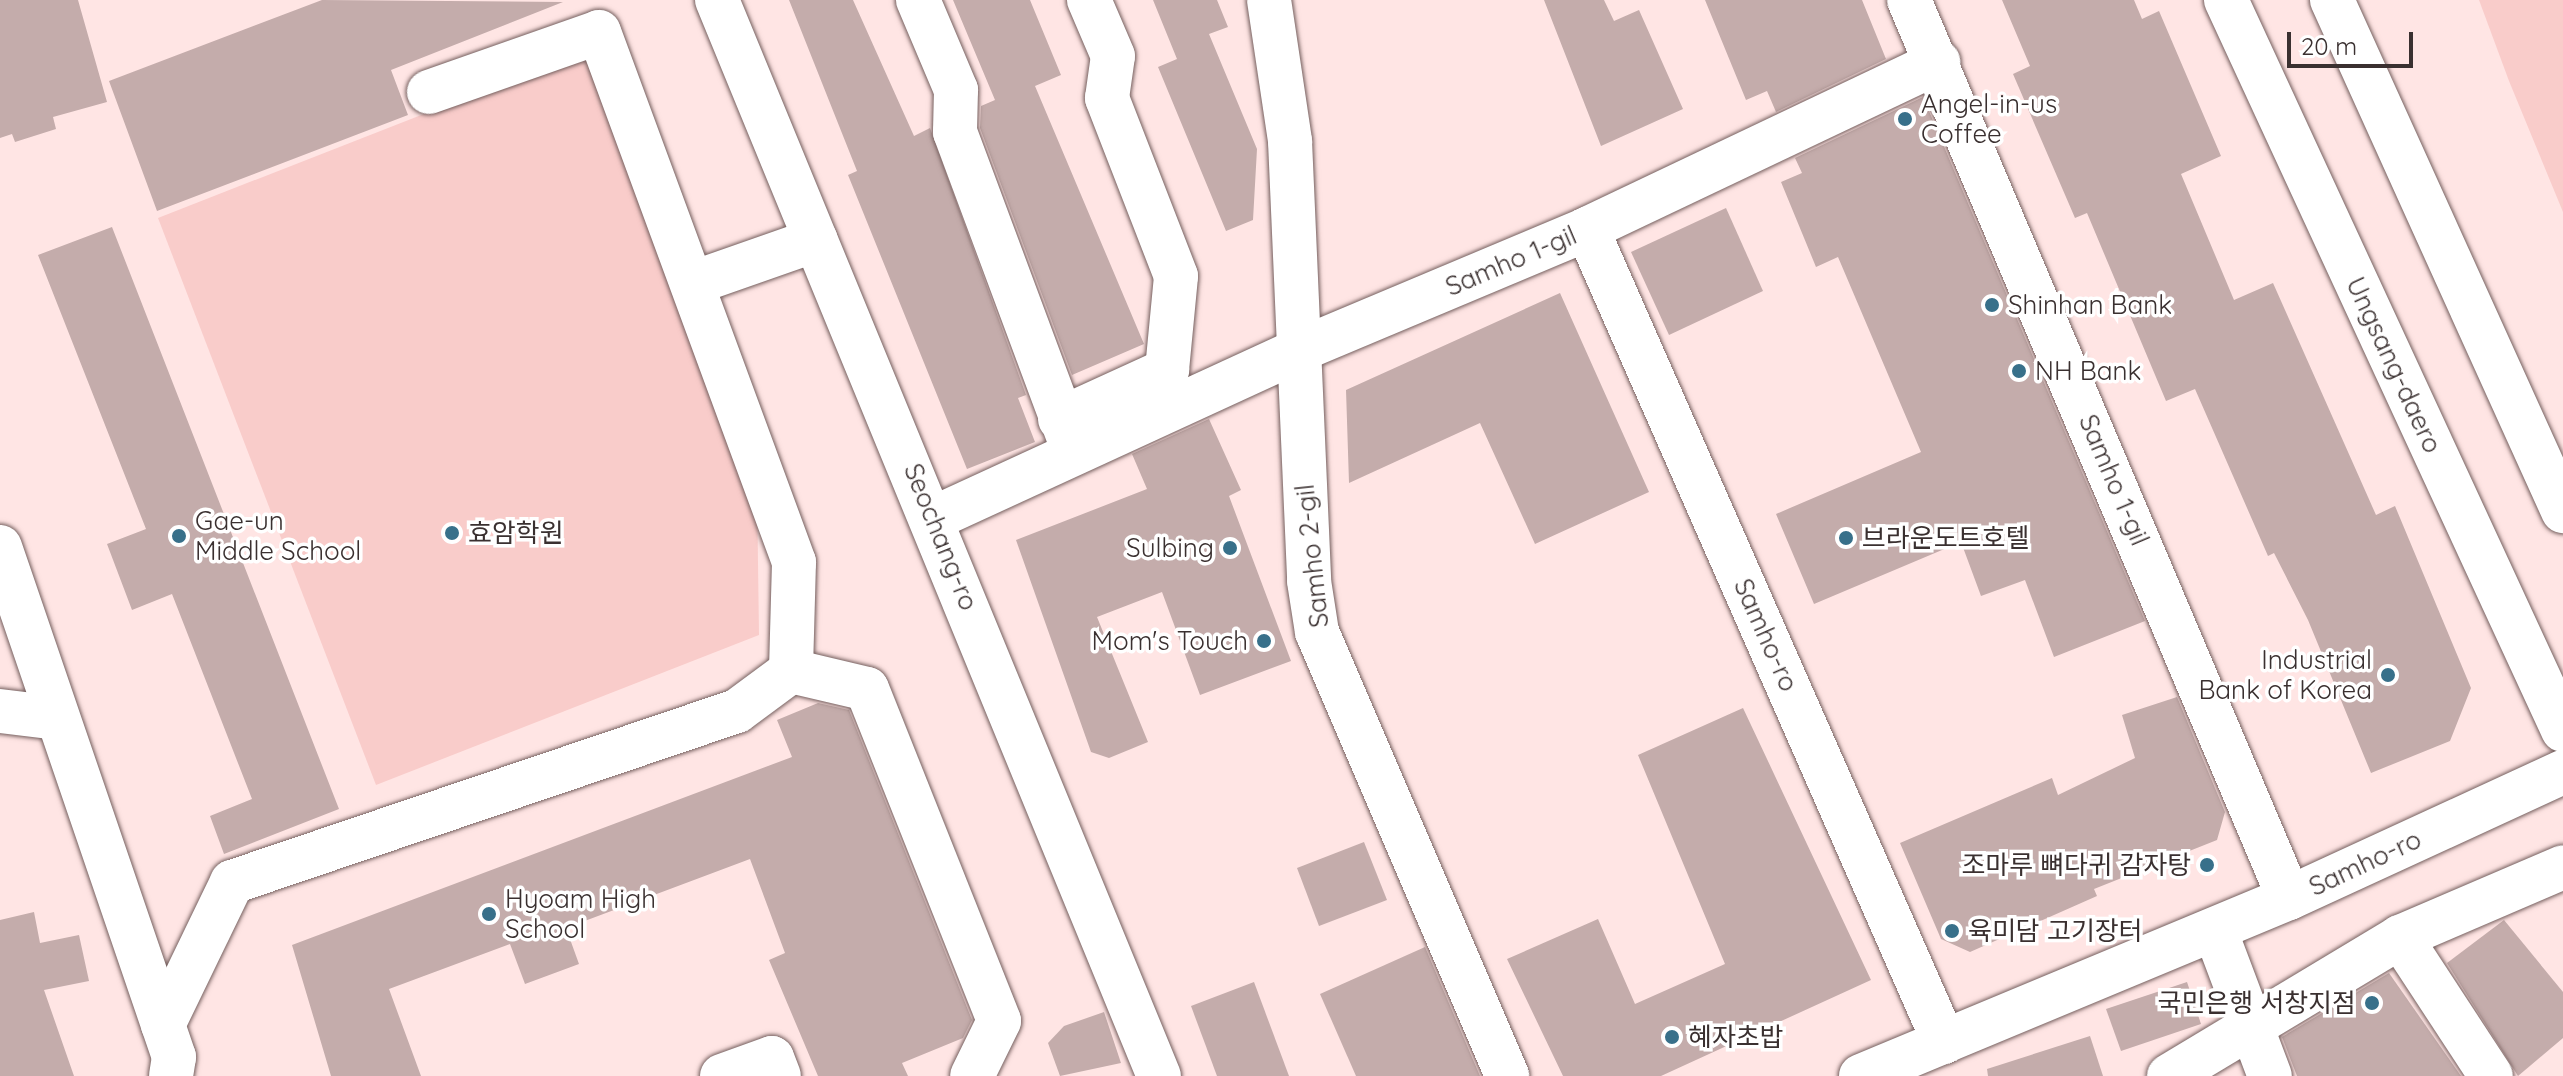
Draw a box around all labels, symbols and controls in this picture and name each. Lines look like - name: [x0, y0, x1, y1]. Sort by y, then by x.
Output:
- scale bar: [2291, 16, 2417, 66]
- text: 20 m: [2301, 31, 2357, 61]
- place label: Angel-in-us Coffee: [1921, 88, 2057, 150]
- marker: Angel-in-us Coffee: [1896, 110, 1914, 128]
- street label: Samho 1-gil: [1441, 219, 1581, 303]
- street label: Ungsang-daero: [2340, 272, 2448, 458]
- place label: Shinhan Bank: [2008, 289, 2172, 321]
- marker: Shinhan Bank: [1983, 296, 2001, 314]
- place label: NH Bank: [2035, 355, 2141, 387]
- marker: NH Bank: [2010, 362, 2028, 380]
- street label: Samho 1-gil: [2072, 410, 2156, 550]
- street label: Seochang-ro: [897, 459, 985, 615]
- street label: Samho 2-gil: [1289, 483, 1335, 629]
- place label: Gae-un Middle School: [195, 505, 361, 566]
- place label: 효암학원: [468, 517, 564, 549]
- place label: 브라운도트호텔: [1862, 522, 2029, 554]
- marker: 효암학원: [443, 524, 461, 542]
- marker: Gae-un Middle School: [170, 527, 188, 545]
- marker: 브라운도트호텔: [1837, 529, 1855, 547]
- place label: Sulbing: [1126, 532, 1214, 564]
- marker: Sulbing: [1221, 539, 1239, 557]
- street label: Samho-ro: [1727, 574, 1805, 696]
- place label: Mom's Touch: [1091, 625, 1248, 657]
- marker: Mom's Touch: [1255, 632, 1273, 650]
- place label: Industrial Bank of Korea: [2198, 644, 2372, 706]
- marker: Industrial Bank of Korea: [2379, 666, 2397, 684]
- street label: Samho-ro: [2304, 824, 2426, 902]
- place label: 조마루 뼈다귀 감자탕: [1962, 849, 2191, 881]
- marker: 조마루 뼈다귀 감자탕: [2198, 856, 2216, 874]
- place label: Hyoam High School: [505, 883, 656, 944]
- marker: Hyoam High School: [480, 905, 498, 923]
- place label: 육미담 고기장터: [1968, 915, 2143, 947]
- marker: 육미담 고기장터: [1943, 922, 1961, 940]
- place label: 국민은행 서창지점: [2158, 987, 2356, 1019]
- marker: 국민은행 서창지점: [2363, 994, 2381, 1012]
- place label: 혜자초밥: [1688, 1021, 1784, 1053]
- marker: 혜자초밥: [1663, 1028, 1681, 1046]

